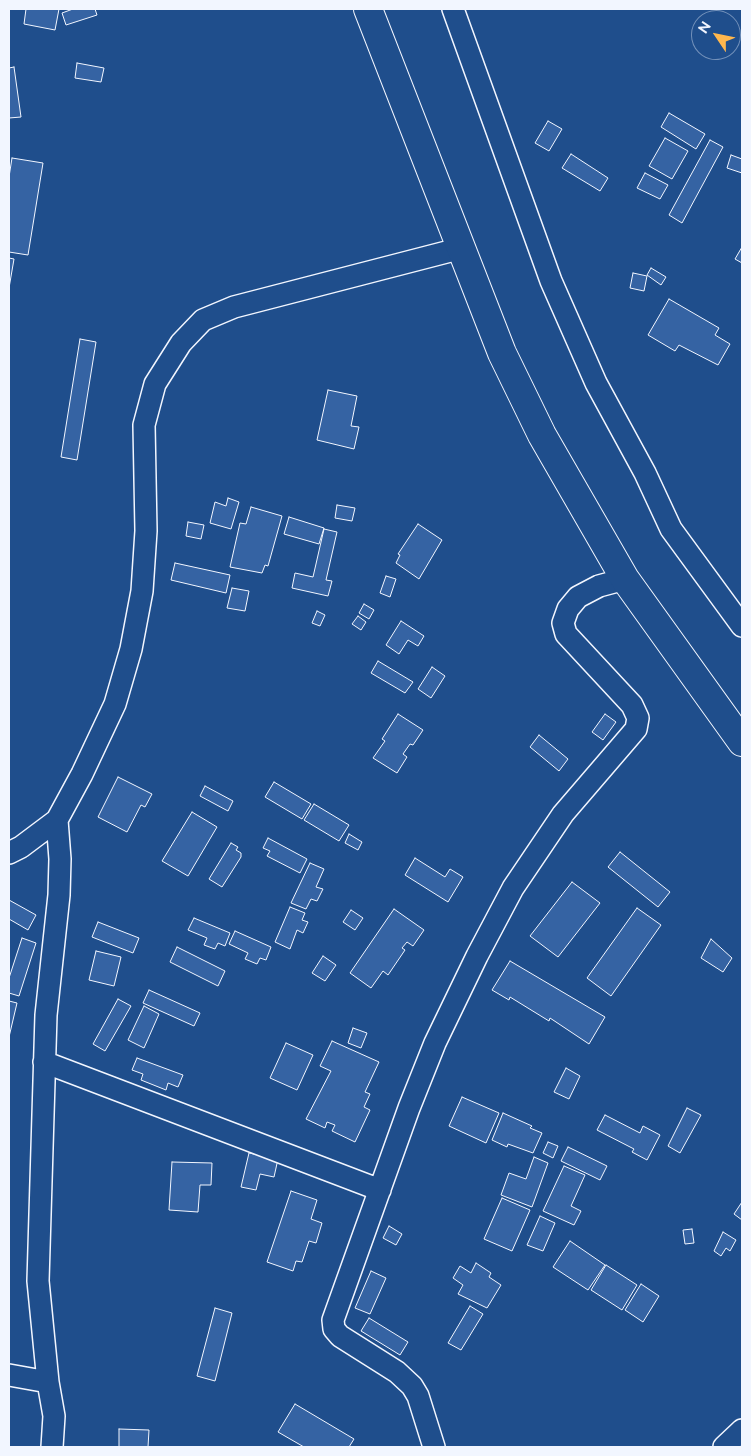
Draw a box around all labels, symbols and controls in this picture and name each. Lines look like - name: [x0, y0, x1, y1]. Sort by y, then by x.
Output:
- north arrow: [691, 10, 741, 60]
- text: N: [695, 18, 714, 36]

